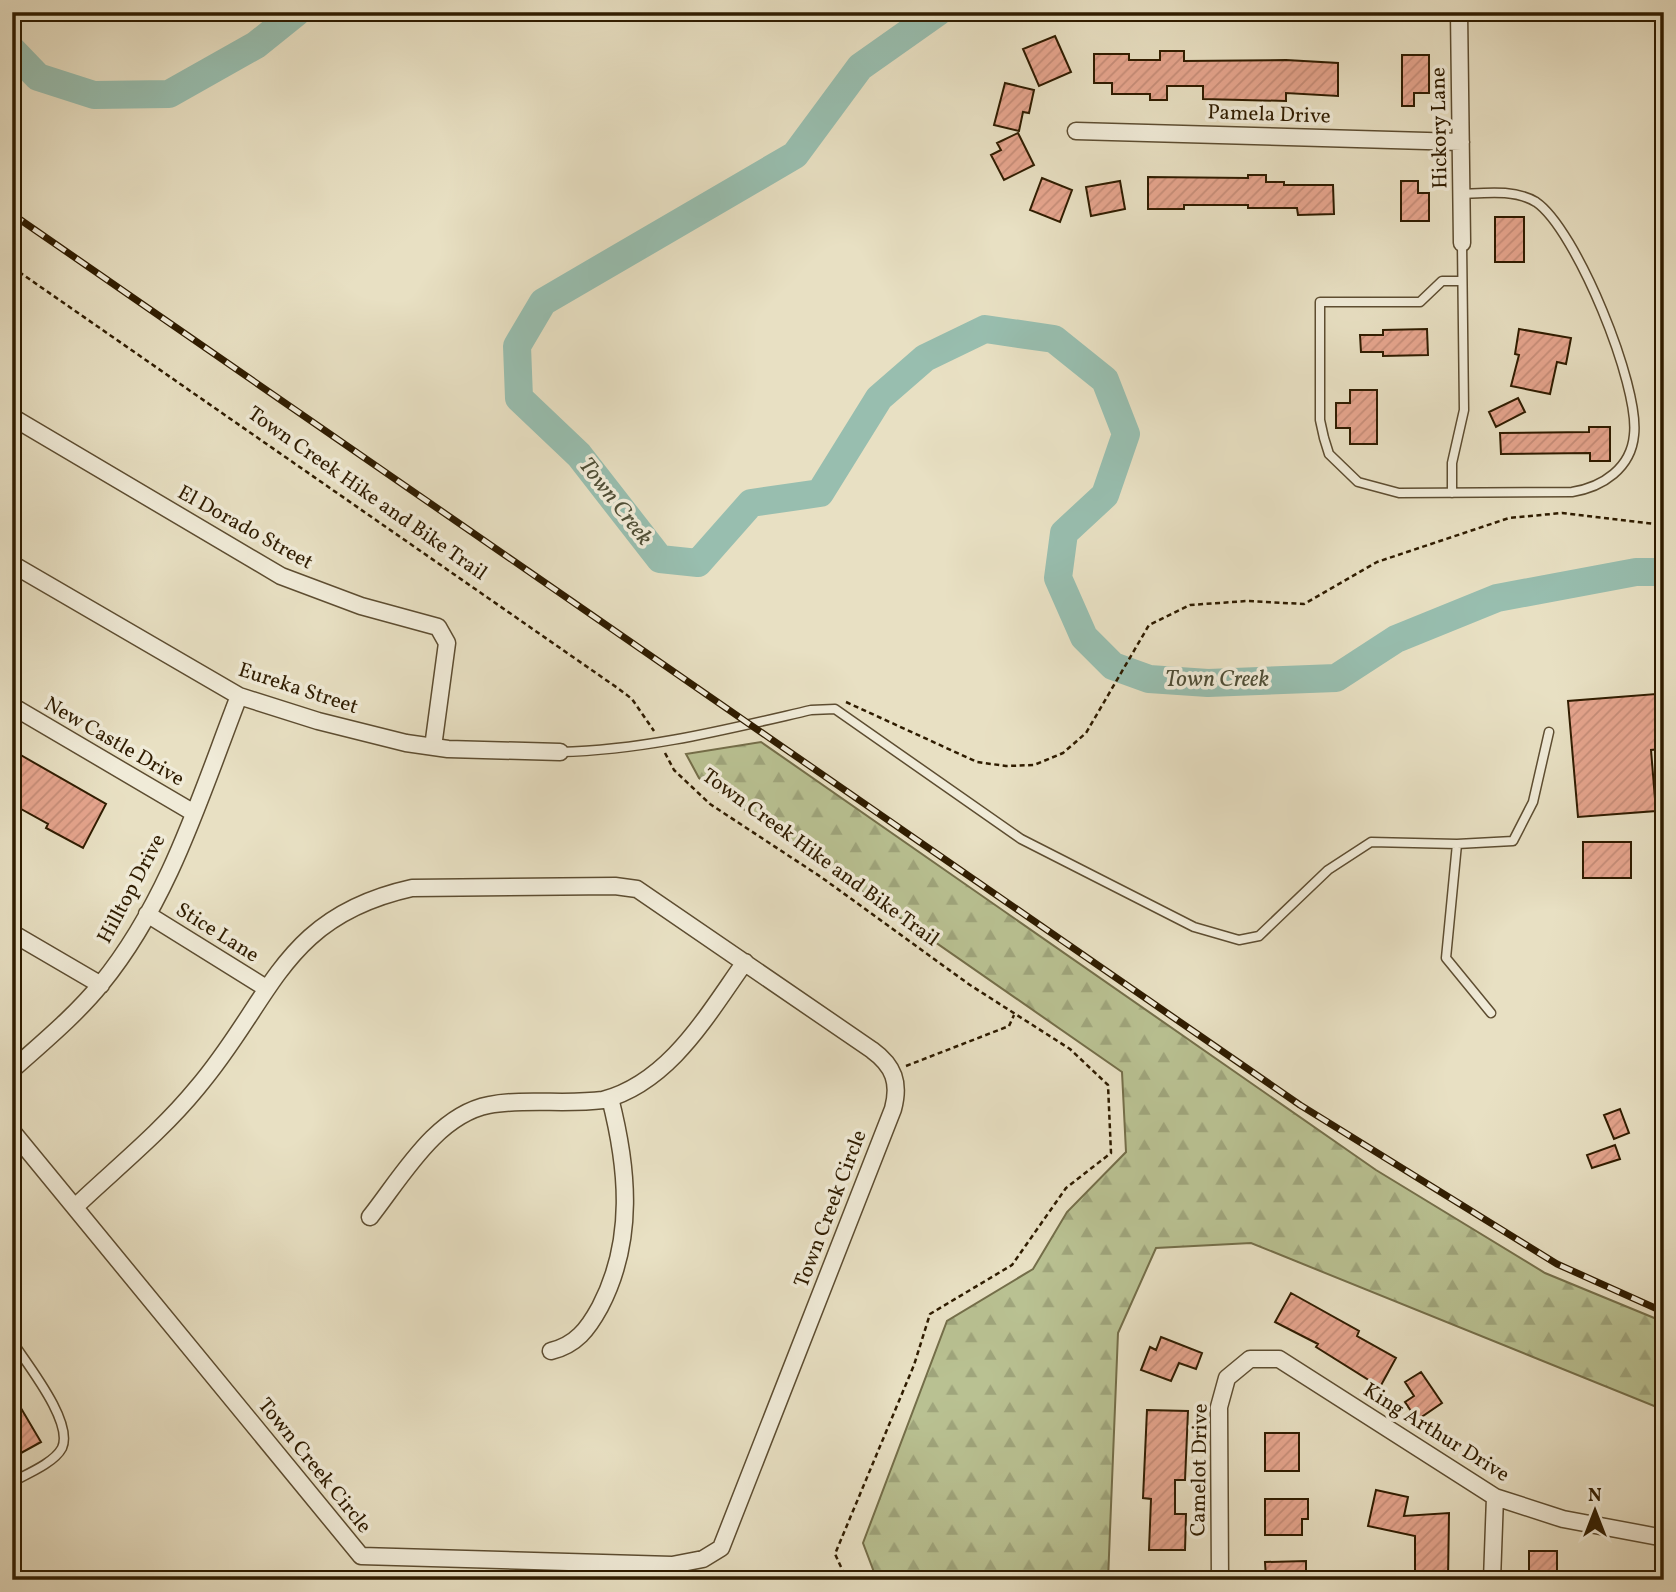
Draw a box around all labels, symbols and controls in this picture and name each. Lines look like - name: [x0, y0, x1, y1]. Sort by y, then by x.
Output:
- street label: Hickory Lane: [1424, 67, 1456, 189]
- street label: Pamela Drive: [1207, 98, 1331, 132]
- street label: Town Creek Hike and Bike Trail: [241, 400, 493, 588]
- water label: Town Creek: [570, 451, 660, 553]
- street label: El Dorado Street: [172, 479, 318, 577]
- street label: Eureka Street: [234, 656, 362, 722]
- water label: Town Creek: [1165, 664, 1269, 696]
- street label: New Castle Drive: [39, 690, 189, 794]
- street label: Town Creek Hike and Bike Trail: [696, 762, 944, 954]
- street label: Hilltop Drive: [91, 829, 173, 949]
- street label: Stice Lane: [170, 896, 264, 970]
- street label: Town Creek Circle: [788, 1126, 874, 1292]
- street label: King Arthur Drive: [1357, 1376, 1515, 1490]
- street label: Town Creek Circle: [250, 1392, 378, 1540]
- street label: Camelot Drive: [1184, 1403, 1216, 1537]
- north arrow: [1560, 1476, 1630, 1546]
- text: N: [1588, 1483, 1602, 1509]

